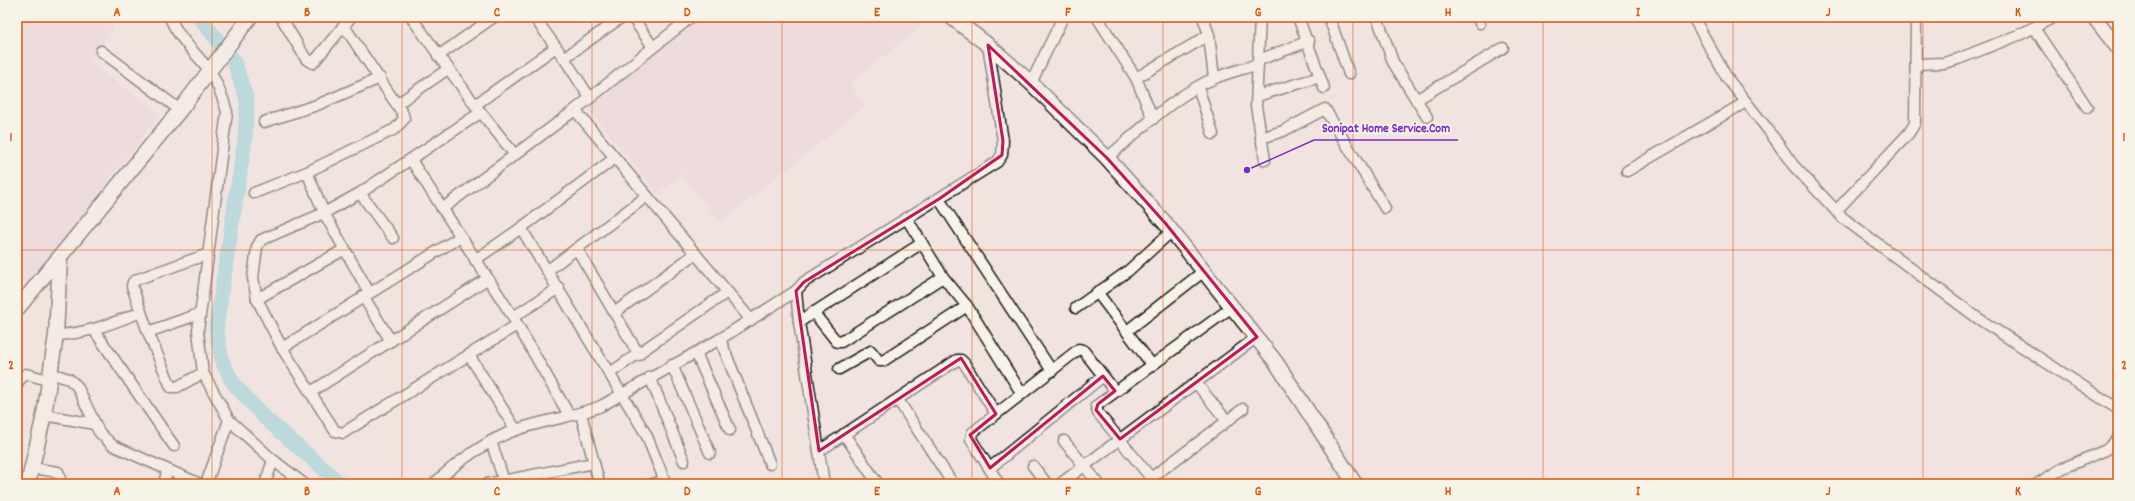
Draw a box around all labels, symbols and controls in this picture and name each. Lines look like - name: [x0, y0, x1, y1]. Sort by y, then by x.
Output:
- text: A: [113, 4, 121, 23]
- text: B: [304, 4, 310, 23]
- text: C: [494, 4, 501, 23]
- text: D: [684, 4, 691, 23]
- text: E: [874, 4, 881, 23]
- text: F: [1065, 4, 1071, 23]
- text: G: [1255, 4, 1262, 23]
- text: H: [1445, 4, 1452, 23]
- text: I: [1636, 4, 1641, 23]
- text: J: [1826, 4, 1831, 23]
- text: K: [2015, 4, 2021, 23]
- callout: Sonipat Home Service.Com: [1314, 115, 1458, 140]
- text: Sonipat Home Service.Com: [1322, 120, 1450, 139]
- text: 1: [10, 129, 13, 148]
- text: 1: [2123, 129, 2126, 148]
- text: 2: [8, 357, 14, 376]
- text: 2: [2121, 357, 2127, 376]
- text: A: [113, 483, 121, 501]
- text: B: [304, 483, 310, 501]
- text: C: [494, 483, 501, 501]
- text: D: [684, 483, 691, 501]
- text: E: [874, 483, 881, 501]
- text: F: [1065, 483, 1071, 501]
- text: G: [1255, 483, 1262, 501]
- text: H: [1445, 483, 1452, 501]
- text: I: [1636, 483, 1641, 501]
- text: J: [1826, 483, 1831, 501]
- text: K: [2015, 483, 2021, 501]

